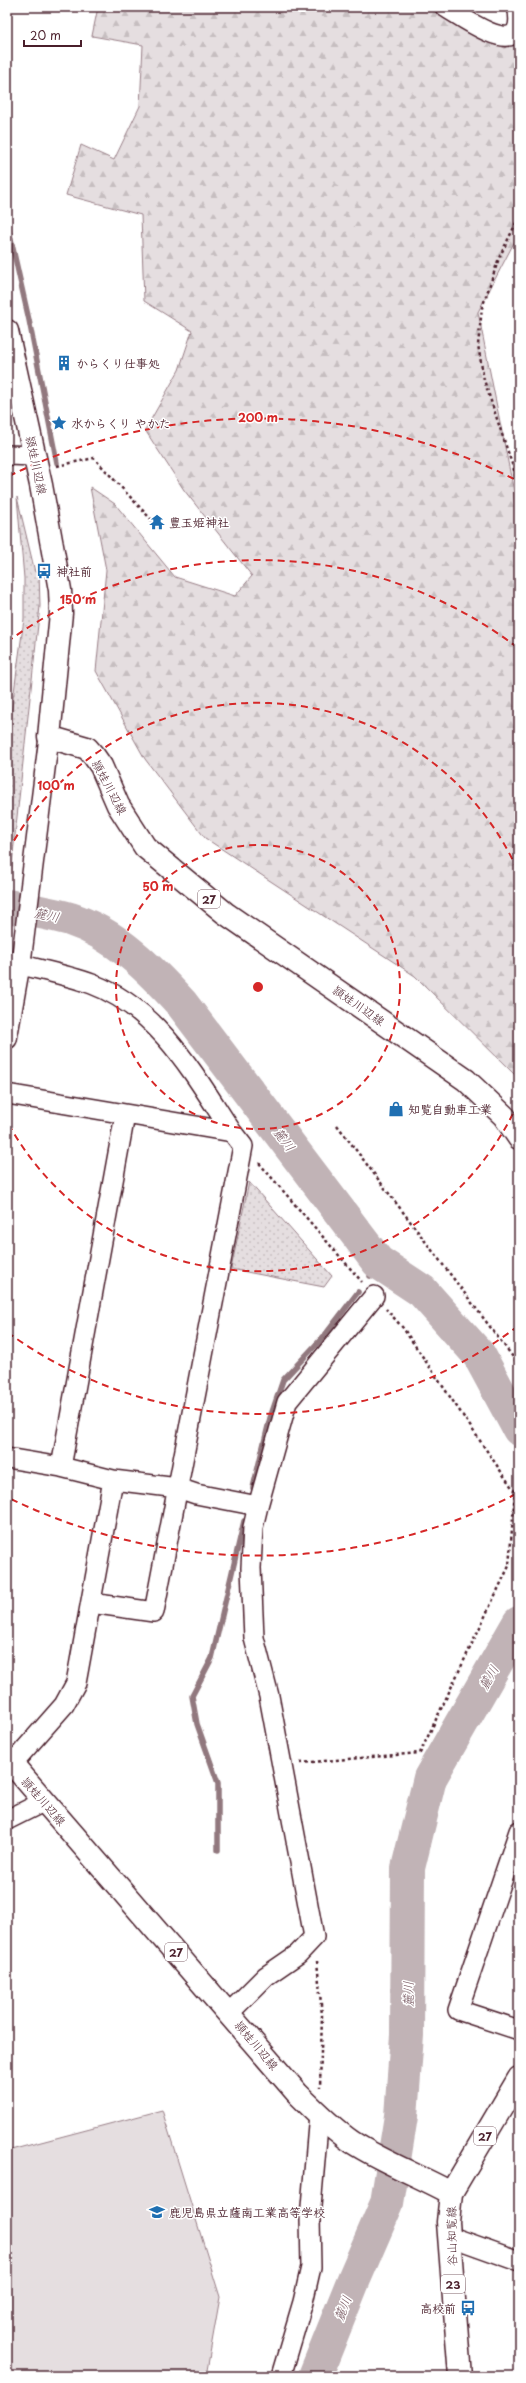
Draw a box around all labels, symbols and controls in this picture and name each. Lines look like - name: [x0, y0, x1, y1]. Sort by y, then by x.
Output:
- scale bar: [24, 22, 81, 48]
- text: 20 m: [30, 26, 61, 44]
- building icon: からくり仕事処: [55, 354, 73, 372]
- place label: からくり仕事処: [76, 354, 160, 372]
- text: 200 m: [238, 408, 278, 426]
- place icon: 水からくり やかた: [50, 414, 68, 432]
- place label: 水からくり やかた: [71, 414, 171, 432]
- street label: 頴娃川辺線: [22, 434, 52, 496]
- temple icon: 豊玉姫神社: [148, 513, 166, 531]
- place label: 豊玉姫神社: [169, 513, 229, 531]
- bus stop icon: 神社前: [35, 562, 53, 580]
- place label: 神社前: [56, 562, 92, 580]
- text: 150 m: [60, 590, 96, 608]
- street label: 頴娃川辺線: [88, 756, 132, 818]
- text: 100 m: [37, 776, 75, 794]
- text: 50 m: [142, 877, 174, 895]
- road number: 27: [198, 890, 220, 908]
- water label: 麓川: [32, 902, 62, 926]
- centre of rings: [251, 980, 265, 994]
- street label: 頴娃川辺線: [329, 980, 389, 1030]
- shop icon: 知覧自動車工業: [387, 1100, 405, 1118]
- place label: 知覧自動車工業: [408, 1100, 492, 1118]
- water label: 麓川: [270, 1123, 300, 1155]
- water label: 麓川: [473, 1661, 503, 1693]
- street label: 頴娃川辺線: [18, 1772, 70, 1830]
- road number: 27: [165, 1943, 187, 1961]
- water label: 麓川: [398, 1981, 417, 2007]
- street label: 頴娃川辺線: [231, 2016, 283, 2074]
- road number: 27: [474, 2127, 496, 2145]
- school or university icon: 鹿児島県立薩南工業高等学校: [148, 2203, 166, 2221]
- place label: 鹿児島県立薩南工業高等学校: [169, 2203, 325, 2221]
- street label: 谷山知覧線: [441, 2206, 461, 2266]
- road number: 23: [441, 2275, 465, 2293]
- water label: 麓川: [328, 2292, 356, 2324]
- place label: 高校前: [420, 2299, 456, 2317]
- bus stop icon: 高校前: [459, 2299, 477, 2317]

